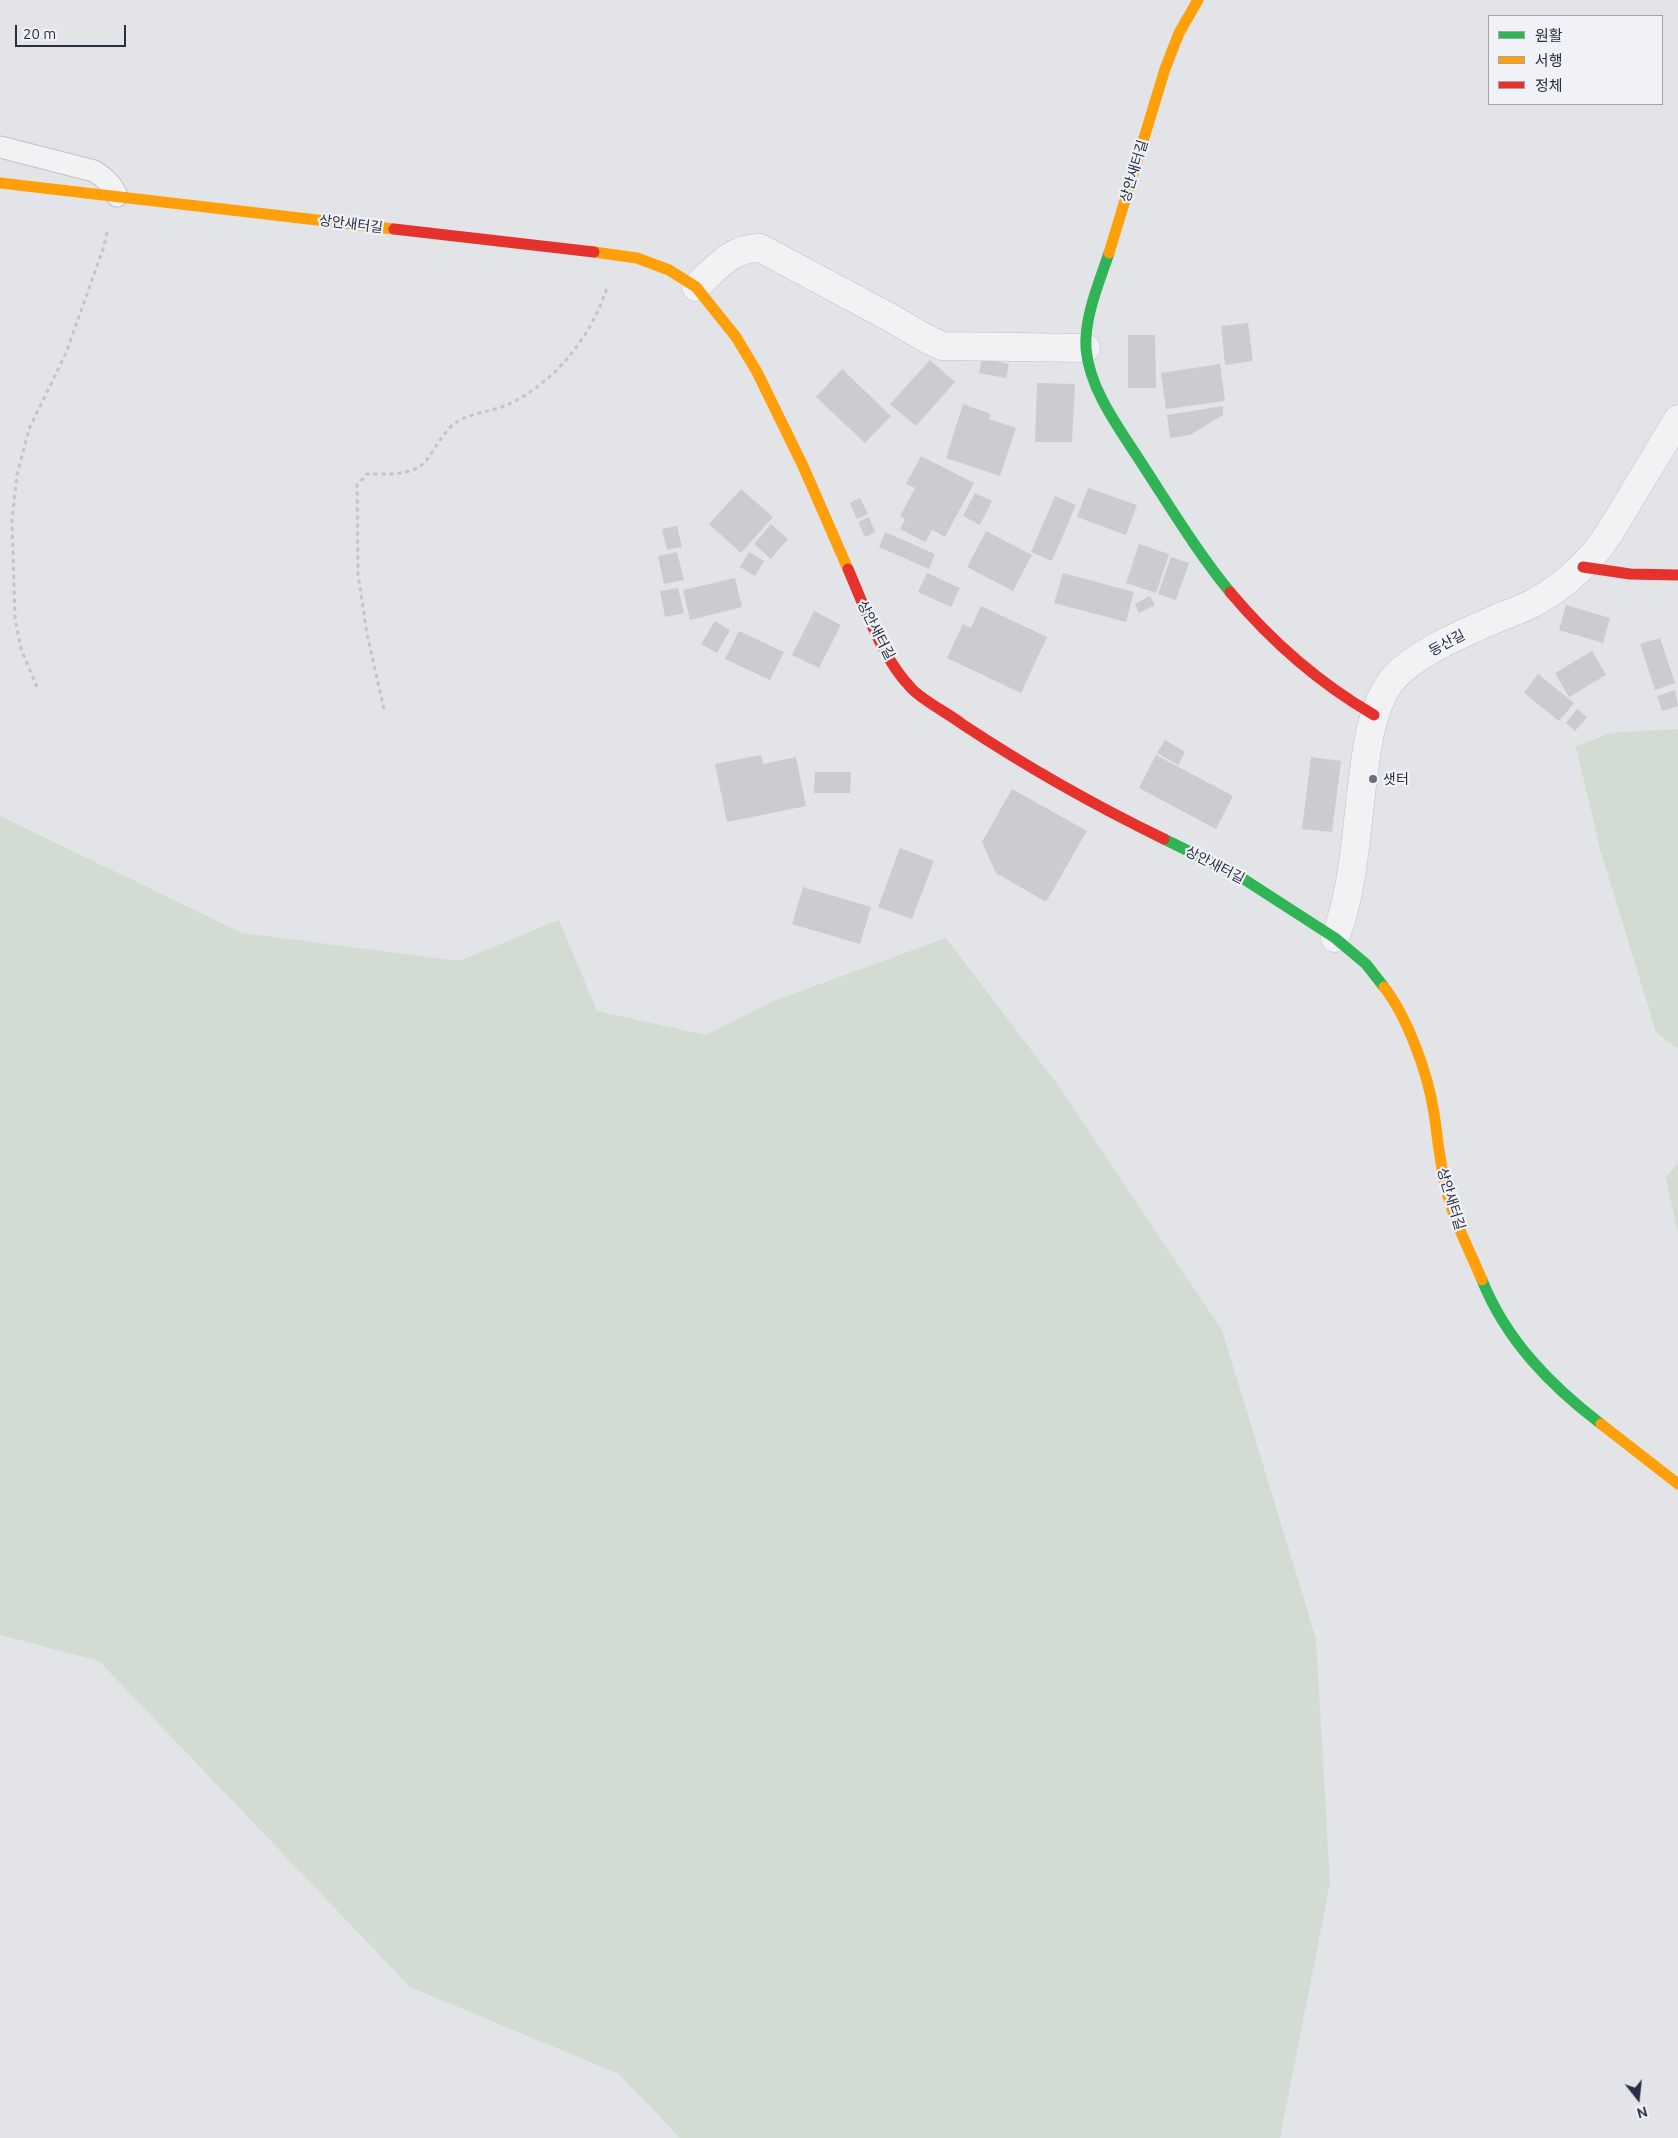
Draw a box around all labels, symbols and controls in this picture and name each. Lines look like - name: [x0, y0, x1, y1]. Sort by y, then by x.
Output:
- scale bar: [18, 15, 129, 47]
- legend: [1488, 15, 1663, 105]
- text: 20 m: [23, 25, 56, 42]
- text: 원활: [1535, 27, 1563, 44]
- text: 서행: [1535, 52, 1563, 69]
- text: 정체: [1535, 77, 1563, 94]
- street label: 상안새터길: [1117, 138, 1151, 204]
- street label: 상안새터길: [318, 212, 384, 236]
- street label: 상안새터길: [854, 597, 898, 663]
- street label: 동산길: [1426, 627, 1468, 659]
- place label: 샛터: [1383, 771, 1409, 787]
- marker: 샛터: [1367, 773, 1379, 785]
- street label: 상안새터길: [1182, 843, 1248, 887]
- street label: 상안새터길: [1434, 1166, 1468, 1232]
- north arrow: [1613, 2073, 1663, 2123]
- text: N: [1635, 2103, 1649, 2122]

